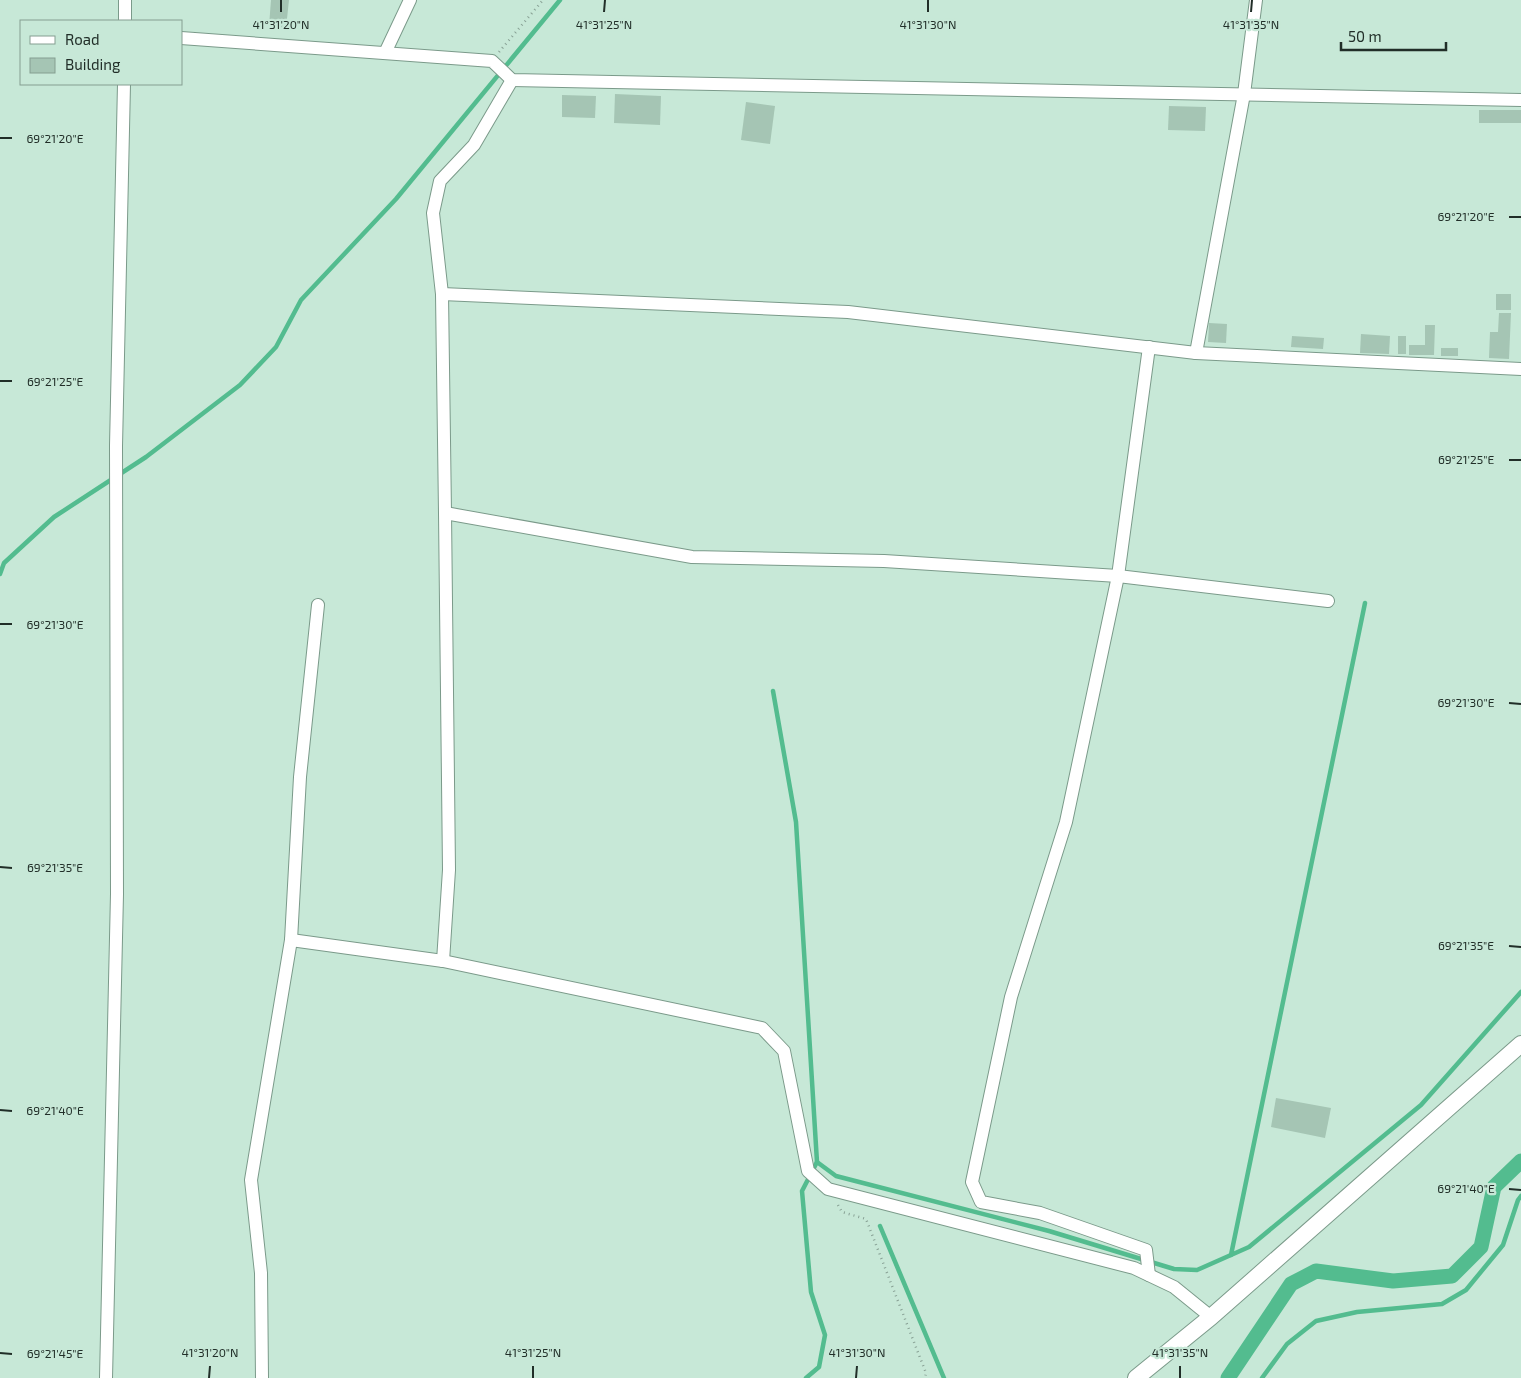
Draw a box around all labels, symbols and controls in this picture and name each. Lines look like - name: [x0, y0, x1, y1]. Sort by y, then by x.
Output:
- text: 41°31'20"N: [252, 17, 310, 31]
- text: 41°31'25"N: [576, 17, 632, 31]
- text: 41°31'30"N: [899, 17, 957, 31]
- text: 41°31'35"N: [1223, 17, 1279, 31]
- legend: [20, 20, 182, 85]
- scale bar: [1341, 20, 1446, 52]
- text: 50 m: [1348, 27, 1382, 45]
- text: Road: [65, 30, 100, 48]
- text: Building: [65, 55, 121, 73]
- text: 69°21'20"E: [26, 131, 84, 145]
- text: 69°21'20"E: [1437, 209, 1495, 223]
- text: 69°21'25"E: [27, 374, 83, 388]
- text: 69°21'25"E: [1438, 452, 1494, 466]
- text: 69°21'30"E: [27, 617, 84, 631]
- text: 69°21'30"E: [1438, 695, 1495, 709]
- text: 69°21'35"E: [27, 860, 83, 874]
- text: 69°21'35"E: [1438, 938, 1494, 952]
- text: 69°21'40"E: [26, 1103, 84, 1117]
- text: 69°21'40"E: [1437, 1181, 1495, 1195]
- text: 41°31'20"N: [181, 1345, 239, 1359]
- text: 41°31'25"N: [505, 1345, 561, 1359]
- text: 41°31'30"N: [828, 1345, 886, 1359]
- text: 41°31'35"N: [1152, 1345, 1208, 1359]
- text: 69°21'45"E: [27, 1346, 84, 1360]

